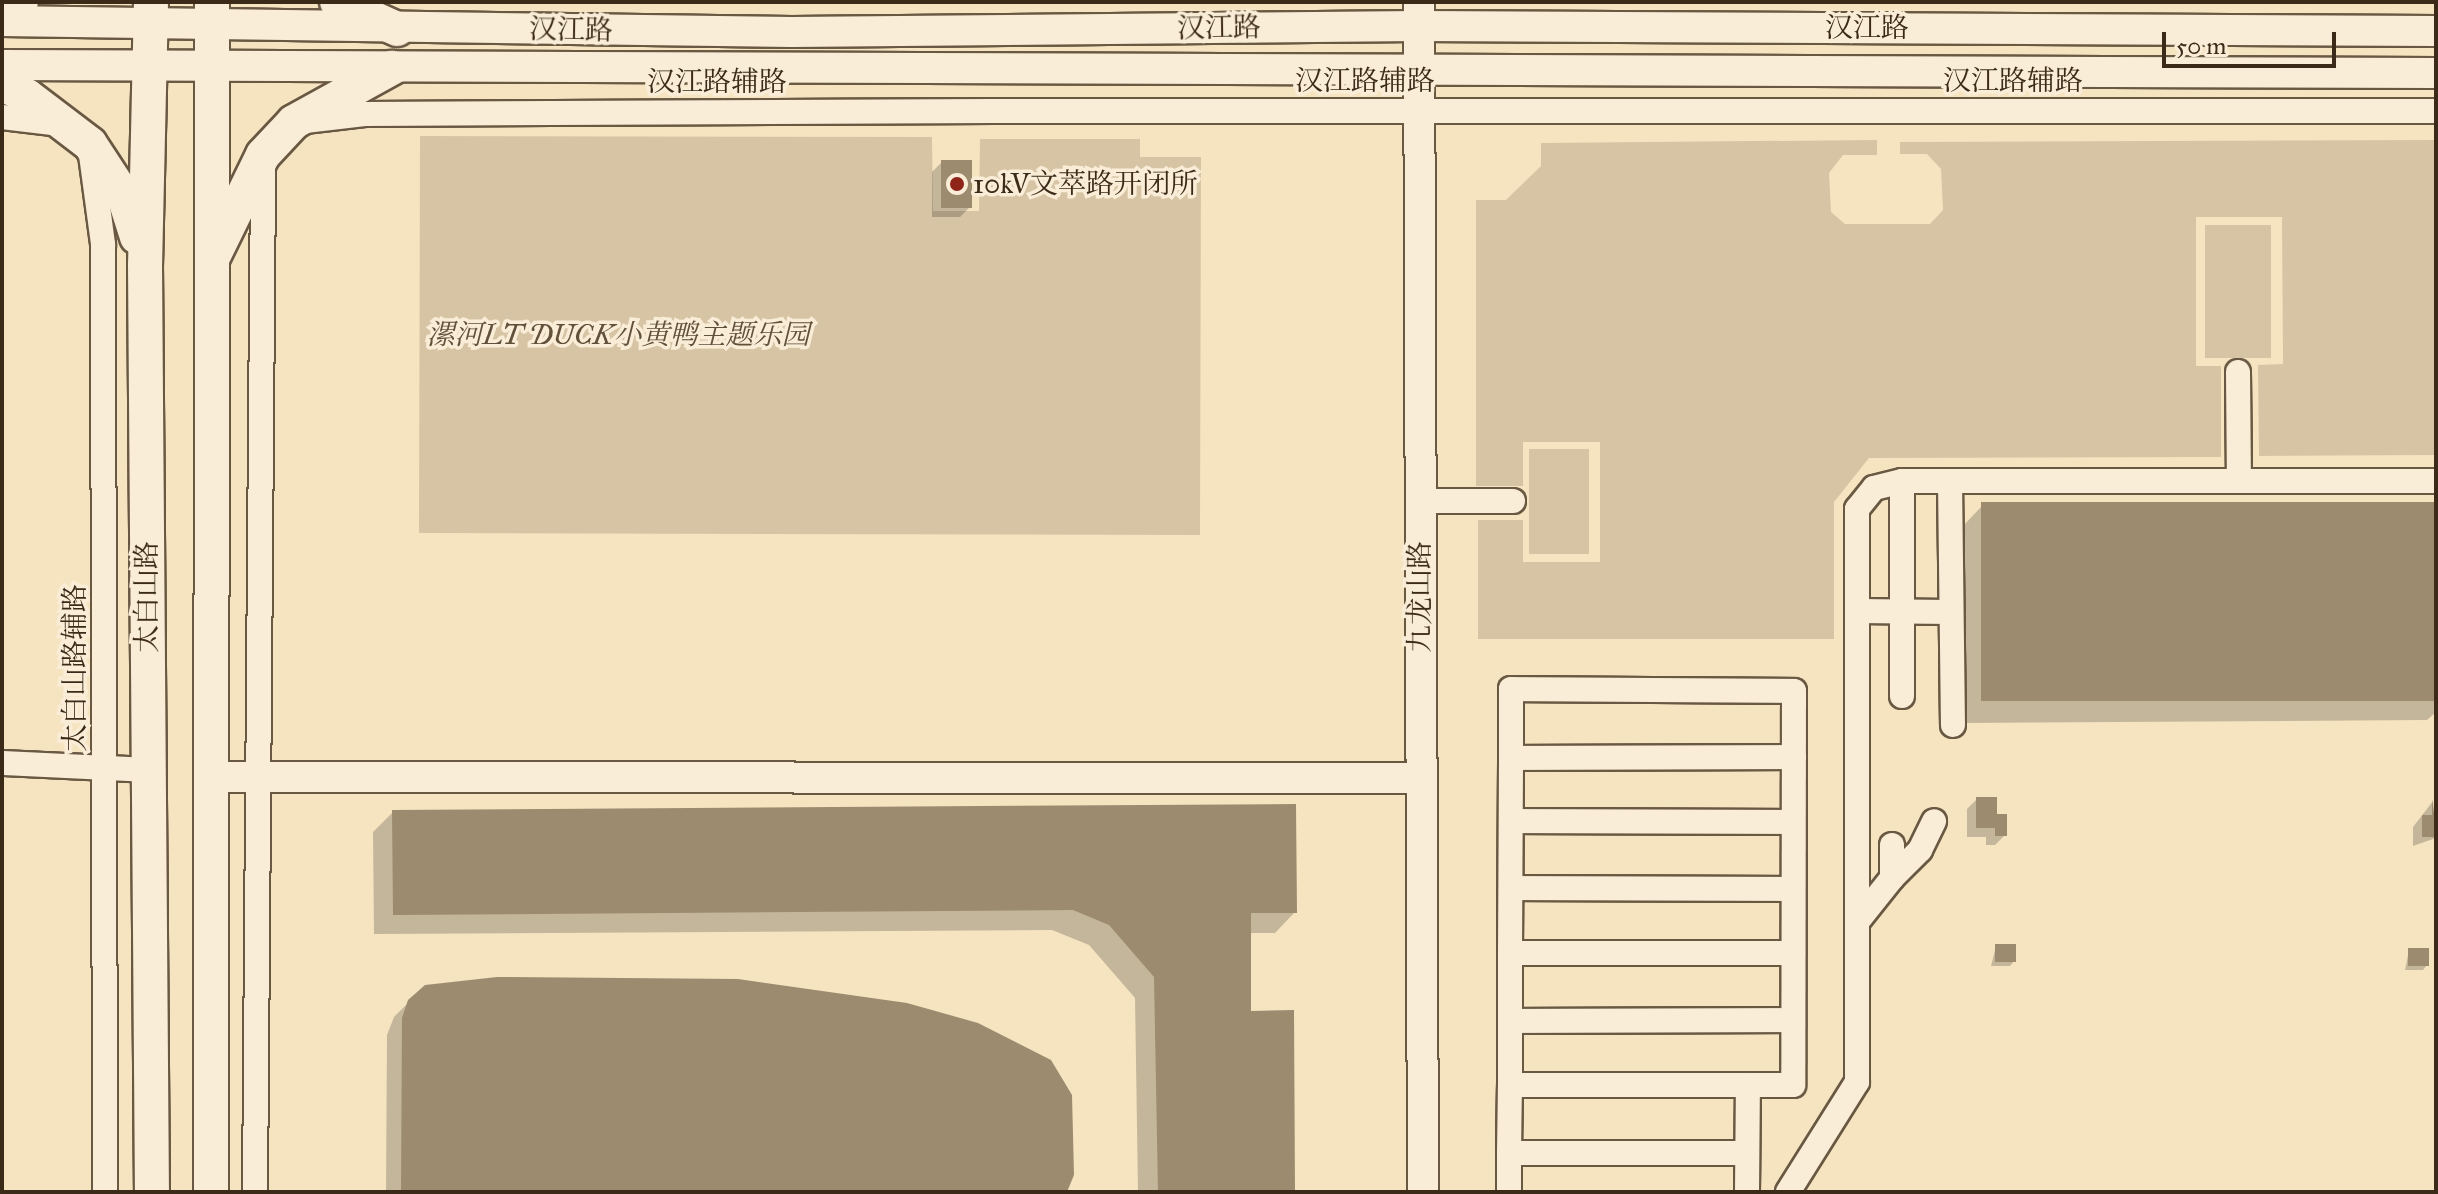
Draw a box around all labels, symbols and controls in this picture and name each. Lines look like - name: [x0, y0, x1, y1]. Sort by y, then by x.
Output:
- street label: 汉江路: [1177, 10, 1261, 46]
- street label: 汉江路: [1825, 11, 1909, 45]
- street label: 汉江路: [529, 12, 613, 48]
- scale bar: [2166, 16, 2340, 66]
- text: 50 m: [2176, 31, 2226, 61]
- street label: 汉江路辅路: [1295, 64, 1435, 98]
- street label: 汉江路辅路: [1943, 64, 2083, 98]
- street label: 汉江路辅路: [647, 65, 787, 99]
- place label: 10kV文萃路开闭所: [973, 167, 1198, 201]
- marker: 10kV文萃路开闭所: [948, 175, 966, 193]
- park label: 漯河LT DUCK小黄鸭主题乐园: [427, 318, 809, 352]
- street label: 太白山路: [130, 541, 164, 653]
- street label: 九龙山路: [1403, 541, 1437, 653]
- street label: 太白山路辅路: [58, 584, 92, 752]

